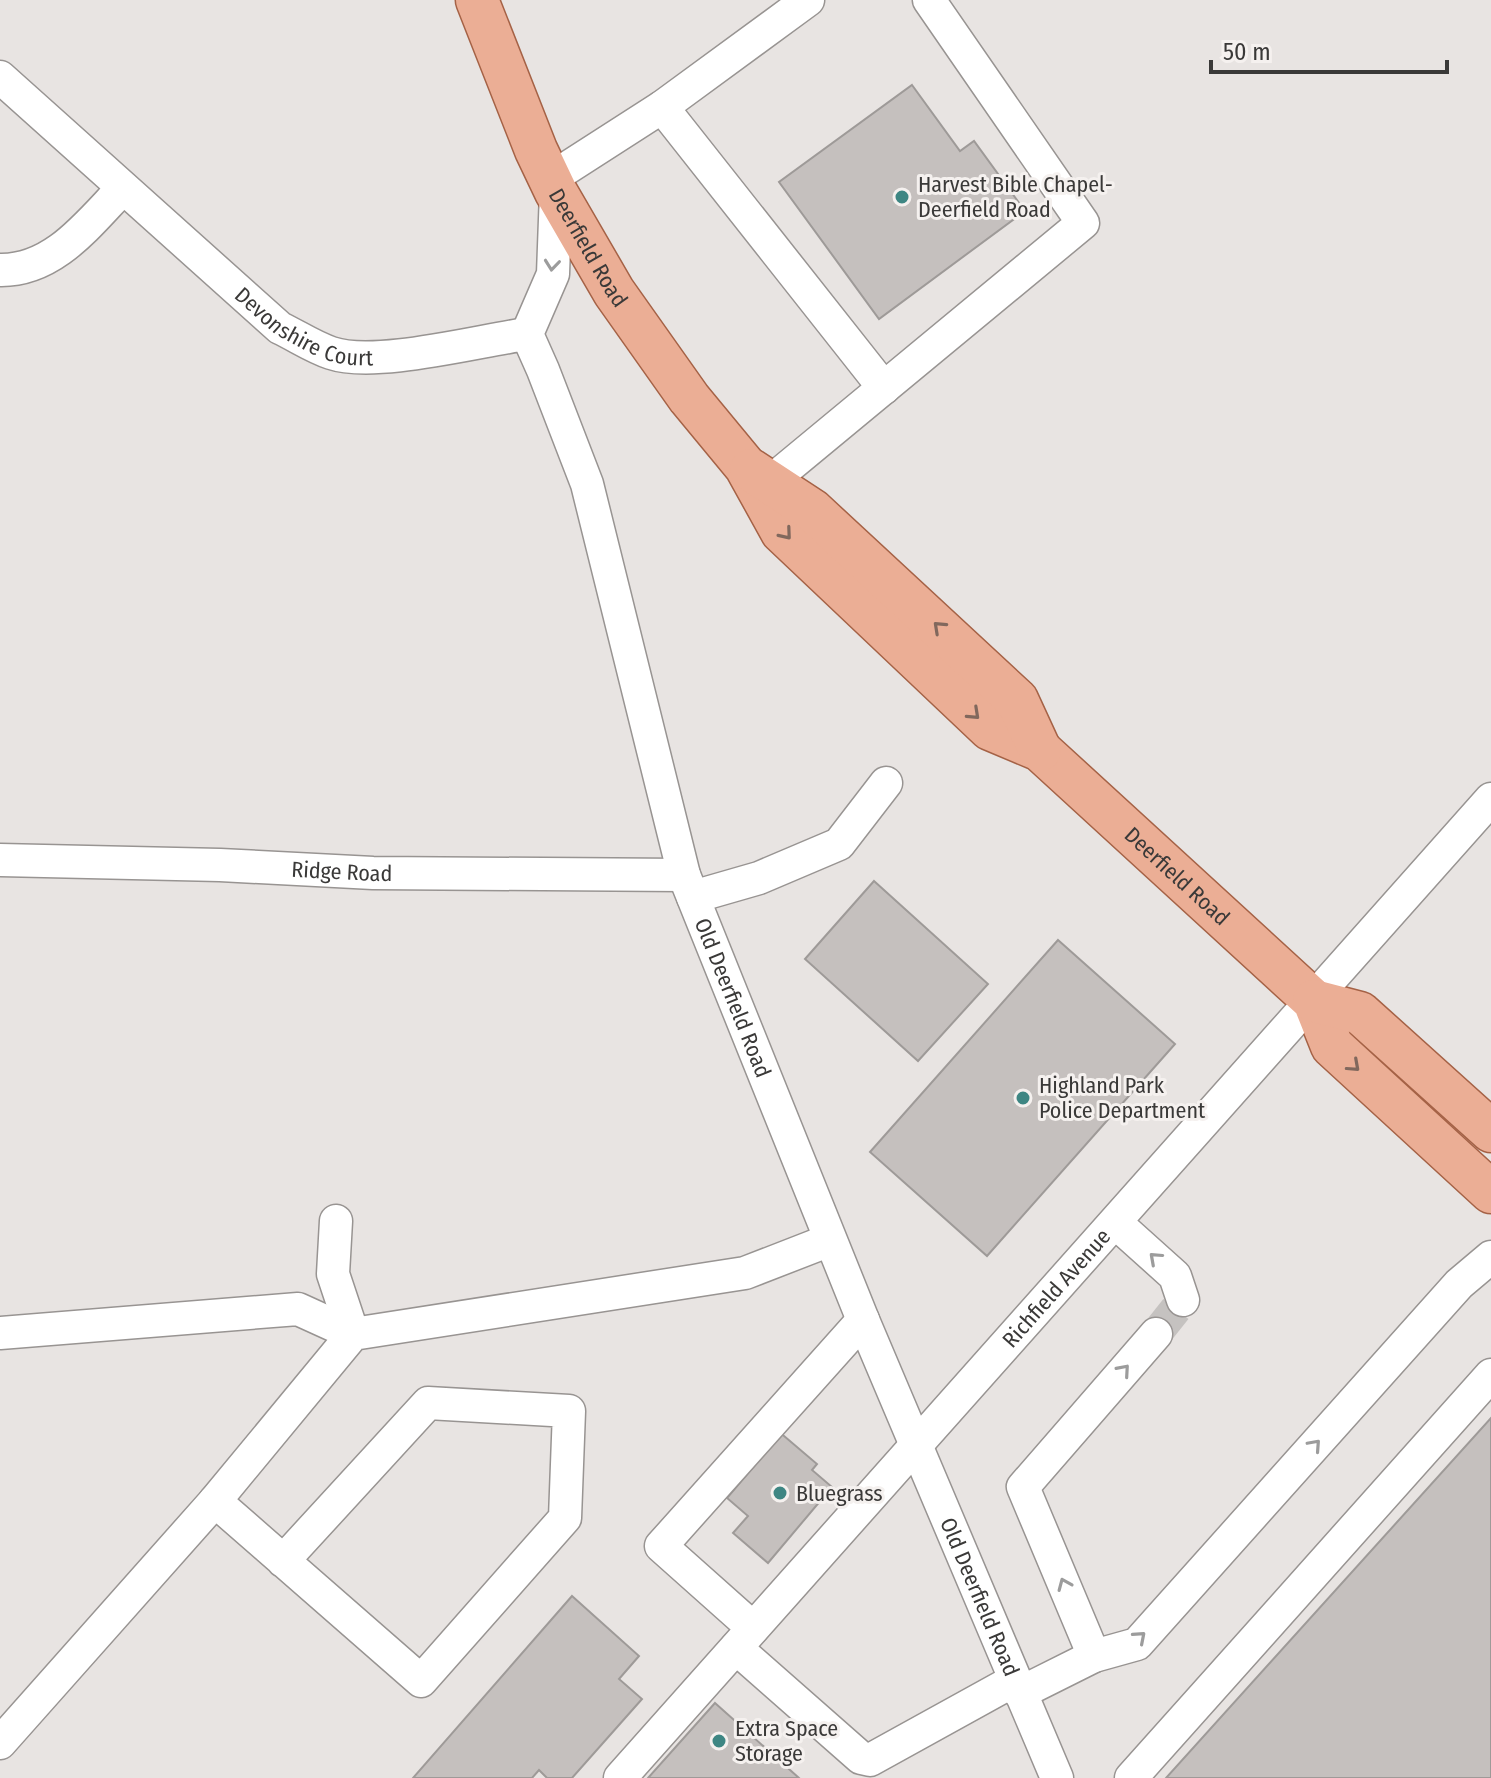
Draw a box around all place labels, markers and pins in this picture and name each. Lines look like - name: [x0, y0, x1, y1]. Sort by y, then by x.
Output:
- place label: Harvest Bible Chapel- Deerfield Road: [918, 171, 1113, 223]
- marker: Harvest Bible Chapel- Deerfield Road: [893, 188, 911, 206]
- place label: Highland Park Police Department: [1039, 1072, 1206, 1124]
- marker: Highland Park Police Department: [1014, 1089, 1032, 1107]
- place label: Bluegrass: [796, 1480, 883, 1507]
- marker: Bluegrass: [771, 1484, 789, 1502]
- place label: Extra Space Storage: [735, 1715, 838, 1767]
- marker: Extra Space Storage: [710, 1732, 728, 1750]

